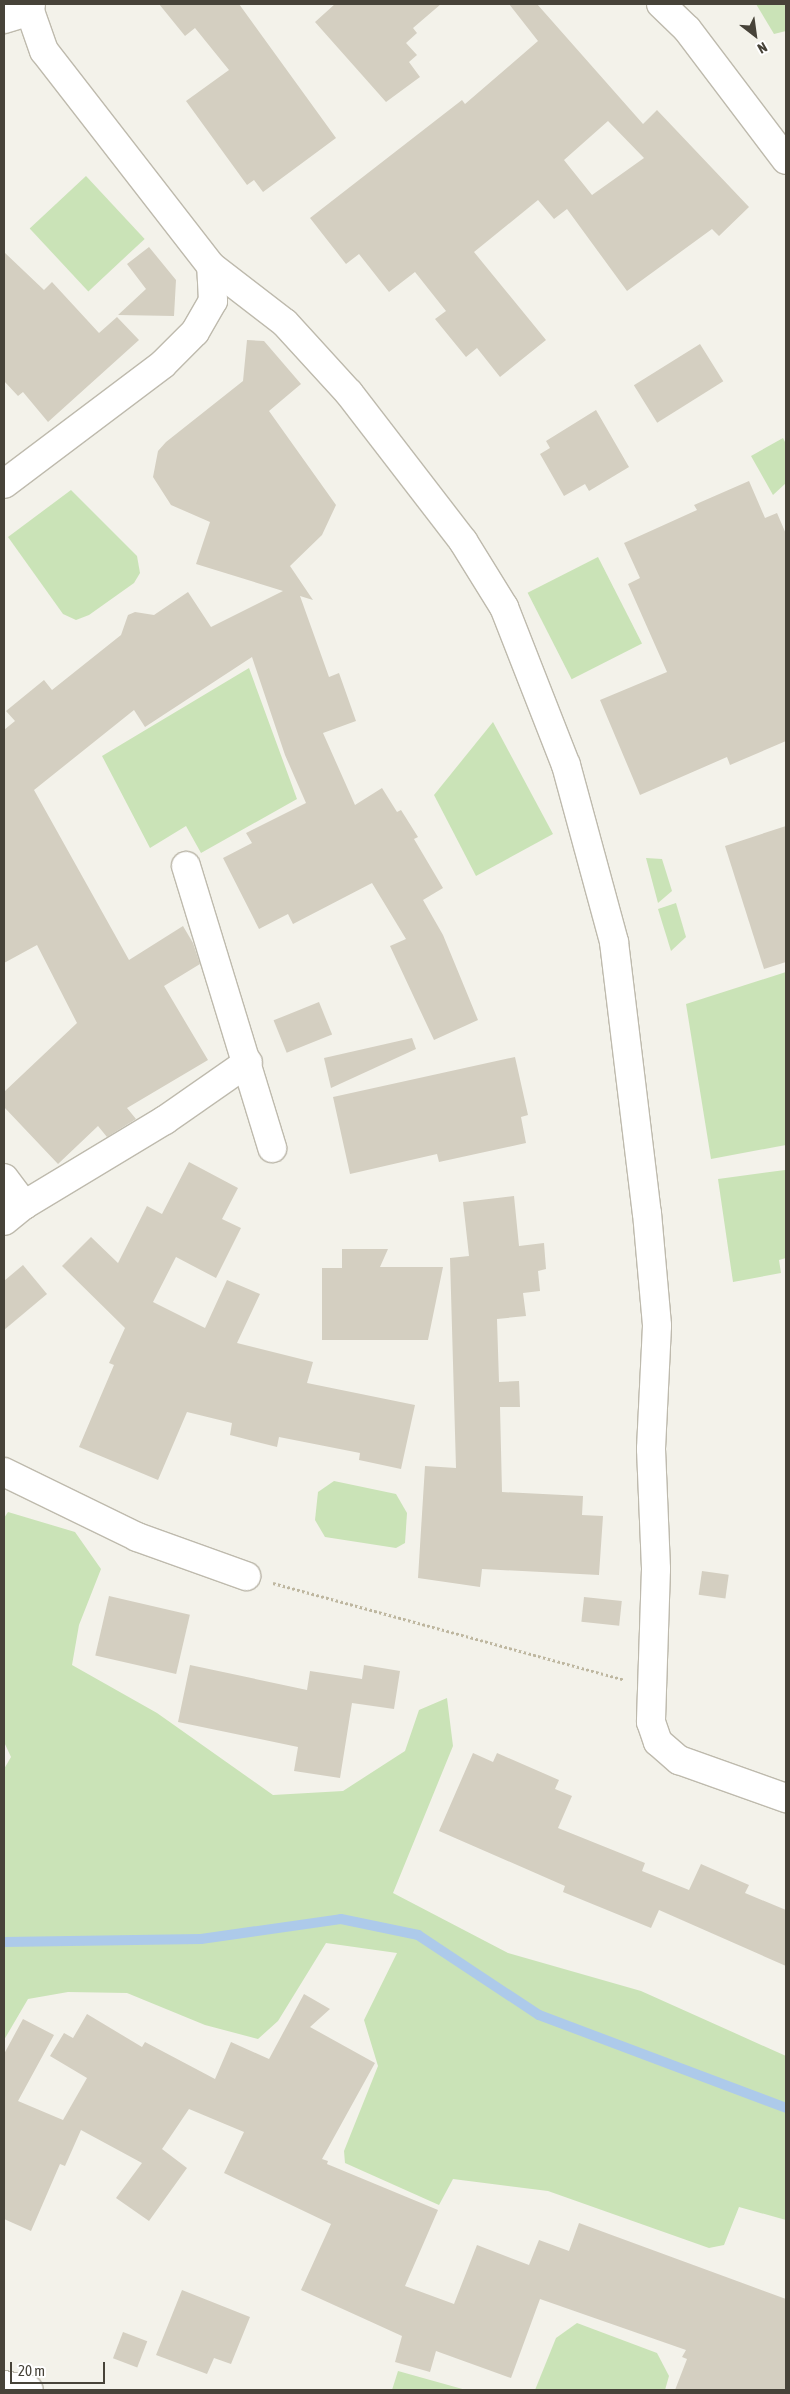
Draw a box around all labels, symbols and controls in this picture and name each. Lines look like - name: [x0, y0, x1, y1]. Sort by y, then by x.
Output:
- north arrow: [730, 10, 780, 60]
- text: N: [755, 39, 770, 57]
- scale bar: [12, 2352, 108, 2384]
- text: 20 m: [18, 2362, 45, 2379]

